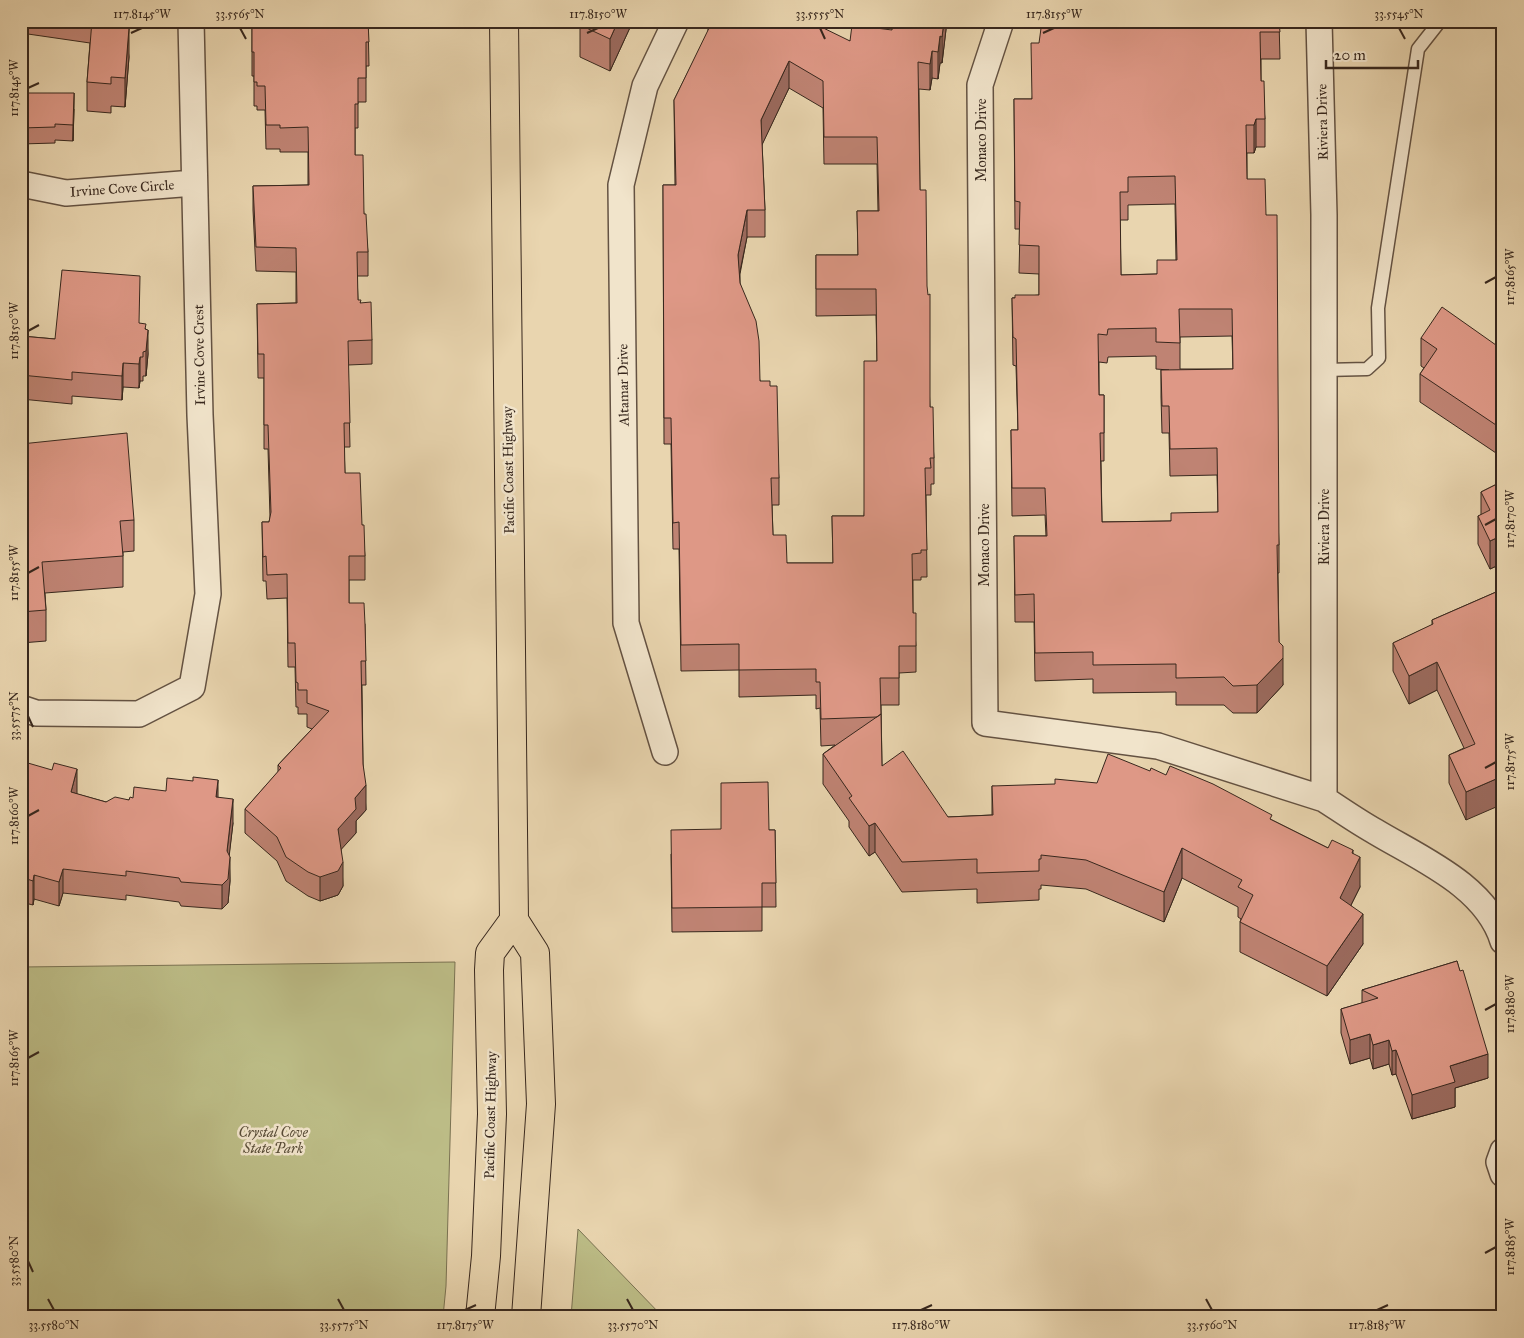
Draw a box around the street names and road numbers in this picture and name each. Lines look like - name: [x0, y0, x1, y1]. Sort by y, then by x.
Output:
- street label: Riviera Drive: [1313, 83, 1332, 160]
- street label: Monaco Drive: [973, 98, 990, 182]
- street label: Irvine Cove Circle: [69, 176, 175, 201]
- street label: Irvine Cove Crest: [190, 304, 209, 406]
- street label: Altamar Drive: [614, 344, 633, 427]
- street label: Pacific Coast Highway: [499, 406, 518, 534]
- street label: Riviera Drive: [1316, 489, 1333, 565]
- street label: Monaco Drive: [976, 503, 993, 587]
- street label: Pacific Coast Highway: [481, 1051, 500, 1179]

